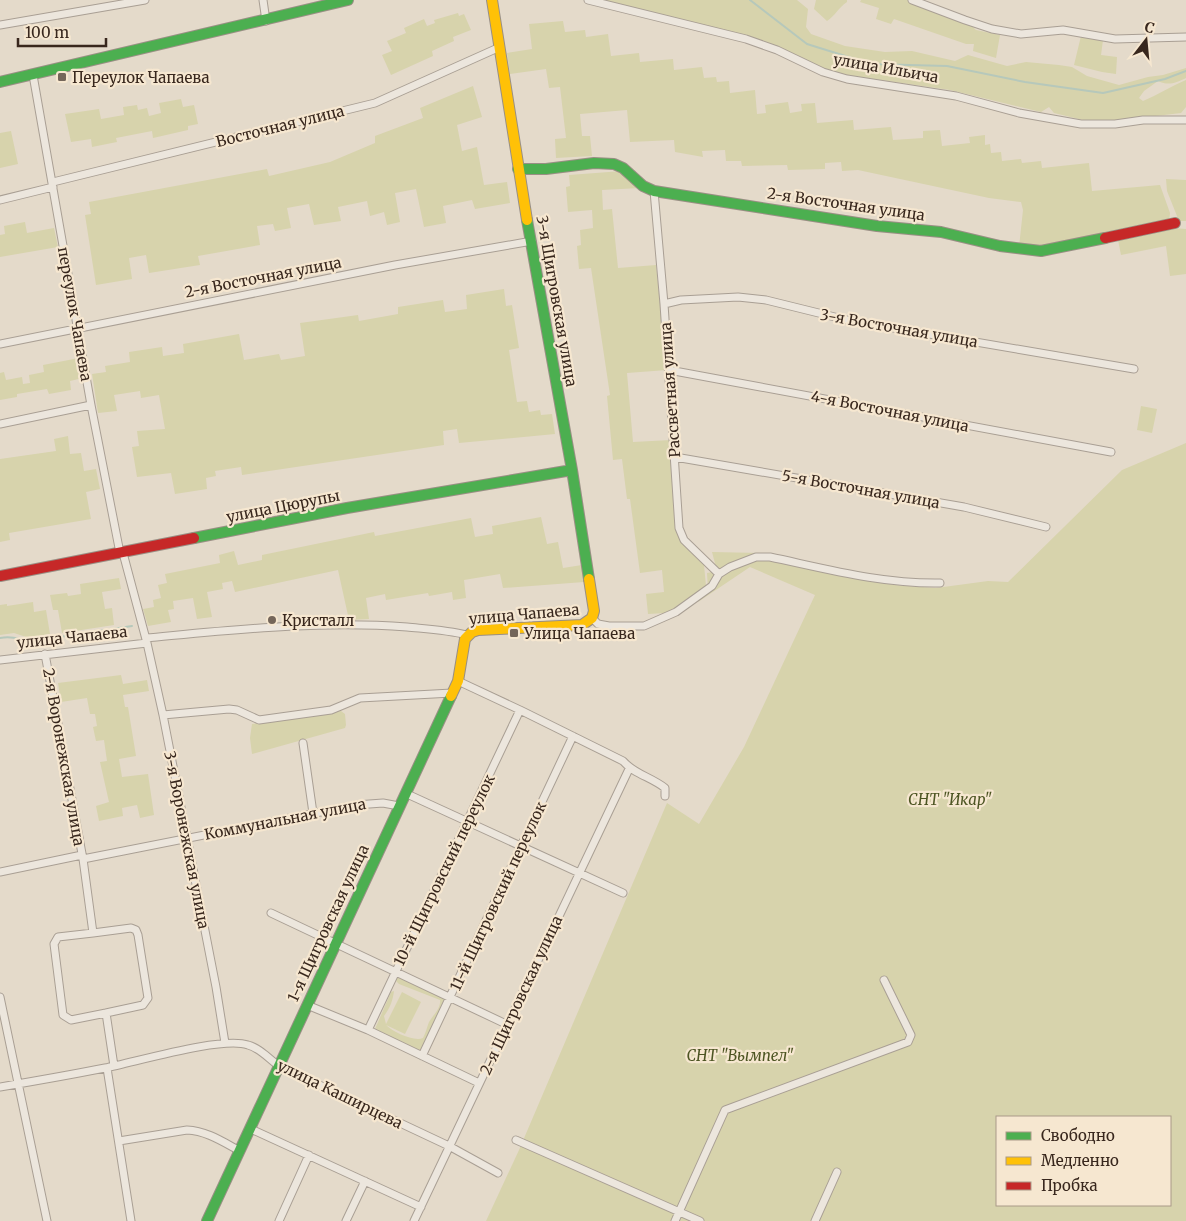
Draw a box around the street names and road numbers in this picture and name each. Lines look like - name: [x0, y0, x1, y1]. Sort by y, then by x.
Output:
- street label: улица Ильича: [832, 49, 940, 87]
- street label: Восточная улица: [214, 101, 346, 151]
- street label: 2-я Восточная улица: [766, 184, 926, 224]
- street label: 3-я Щигровская улица: [533, 214, 581, 388]
- street label: переулок Чапаева: [54, 245, 96, 383]
- street label: 2-я Восточная улица: [183, 252, 343, 302]
- street label: 3-я Восточная улица: [819, 305, 979, 351]
- street label: Рассветная улица: [656, 322, 684, 458]
- street label: 4-я Восточная улица: [810, 386, 970, 436]
- street label: 5-я Восточная улица: [781, 466, 941, 512]
- street label: улица Цюрупы: [225, 486, 342, 526]
- street label: улица Чапаева: [468, 600, 580, 628]
- street label: улица Чапаева: [16, 622, 128, 652]
- street label: 2-я Воронежская улица: [39, 667, 89, 847]
- street label: 3-я Воронежская улица: [160, 749, 214, 931]
- street label: 10-й Щигровский переулок: [389, 771, 499, 969]
- street label: Коммунальная улица: [203, 794, 367, 844]
- street label: 11-й Щигровский переулок: [446, 798, 551, 994]
- street label: 1-я Щигровская улица: [283, 841, 373, 1005]
- street label: 2-я Щигровская улица: [476, 912, 566, 1078]
- street label: улица Каширцева: [274, 1055, 406, 1133]

